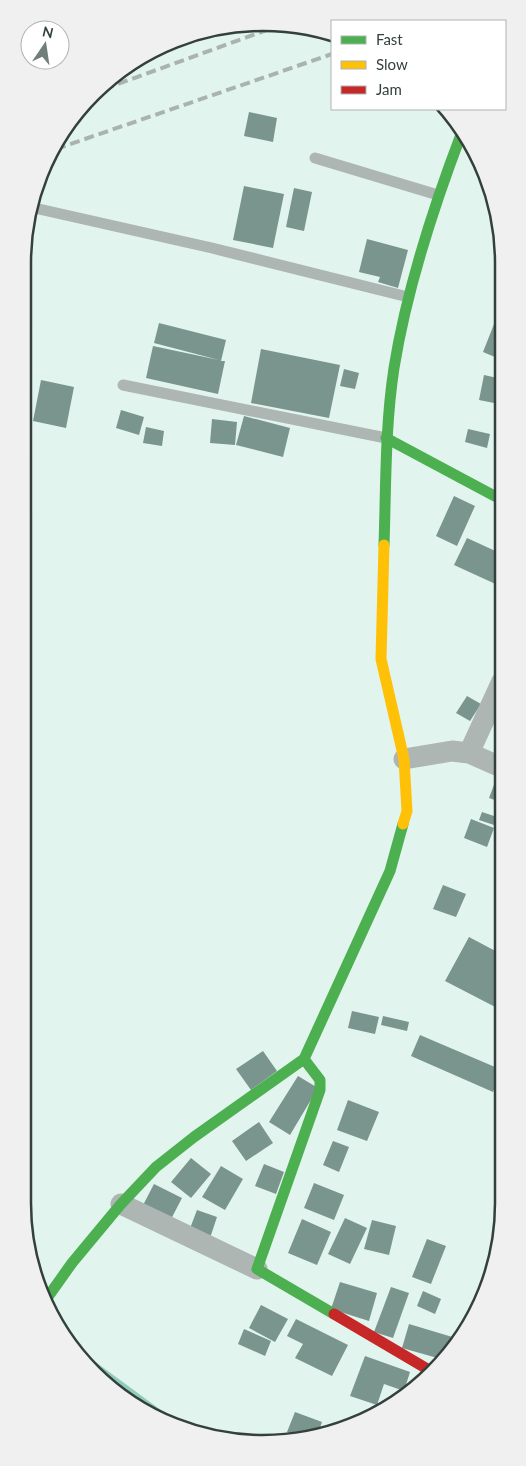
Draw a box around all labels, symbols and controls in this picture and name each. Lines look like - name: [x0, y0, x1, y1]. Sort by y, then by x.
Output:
- north arrow: [20, 20, 70, 70]
- legend: [331, 20, 506, 110]
- text: N: [41, 22, 55, 41]
- text: Fast: [376, 30, 403, 48]
- text: Slow: [376, 55, 408, 73]
- text: Jam: [376, 80, 402, 98]

